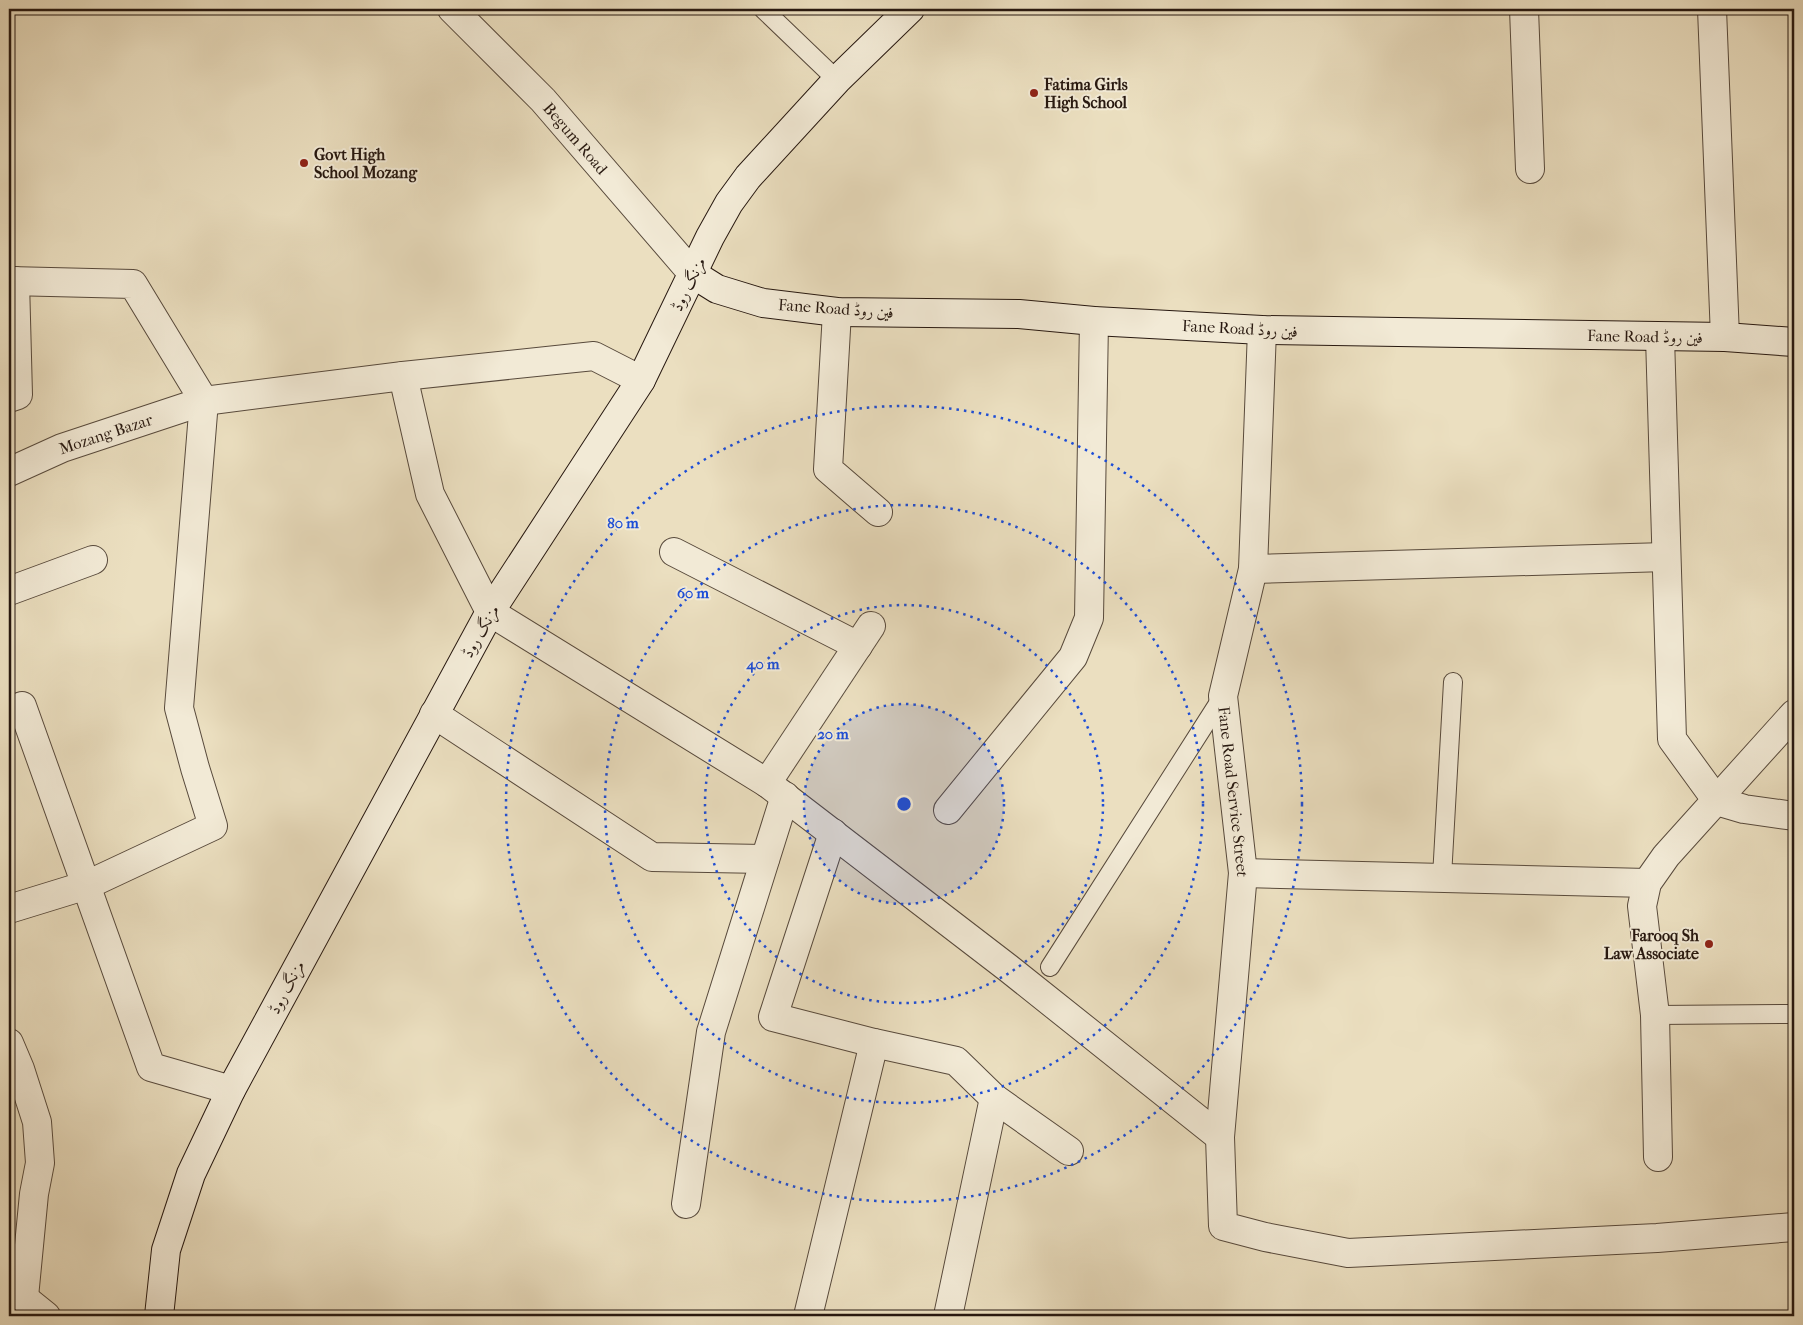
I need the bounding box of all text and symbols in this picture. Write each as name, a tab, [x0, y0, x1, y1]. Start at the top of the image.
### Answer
place label: Fatima Girls High School	[1043, 75, 1128, 113]
marker: Fatima Girls High School	[1028, 87, 1040, 99]
street label: Begum Road	[539, 99, 612, 178]
place label: Govt High School Mozang	[314, 145, 417, 183]
marker: Govt High School Mozang	[298, 157, 310, 169]
street label: مزنگ روڈ	[666, 254, 711, 315]
street label: Fane Road فین روڈ	[778, 295, 894, 322]
street label: Fane Road فین روڈ	[1182, 316, 1298, 341]
street label: Fane Road فین روڈ	[1587, 326, 1703, 347]
street label: Mozang Bazar	[56, 410, 155, 458]
text: 80 m	[607, 514, 639, 532]
text: 60 m	[677, 584, 710, 602]
street label: مزنگ روڈ	[457, 601, 505, 662]
text: 40 m	[746, 655, 780, 673]
street label: Fane Road Service Street	[1214, 705, 1252, 878]
text: 20 m	[817, 725, 849, 743]
centre of rings	[895, 795, 913, 813]
place label: Farooq Sh Law Associate	[1604, 926, 1700, 963]
marker: Farooq Sh Law Associate	[1703, 938, 1715, 950]
street label: مزنگ روڈ	[264, 957, 310, 1018]

